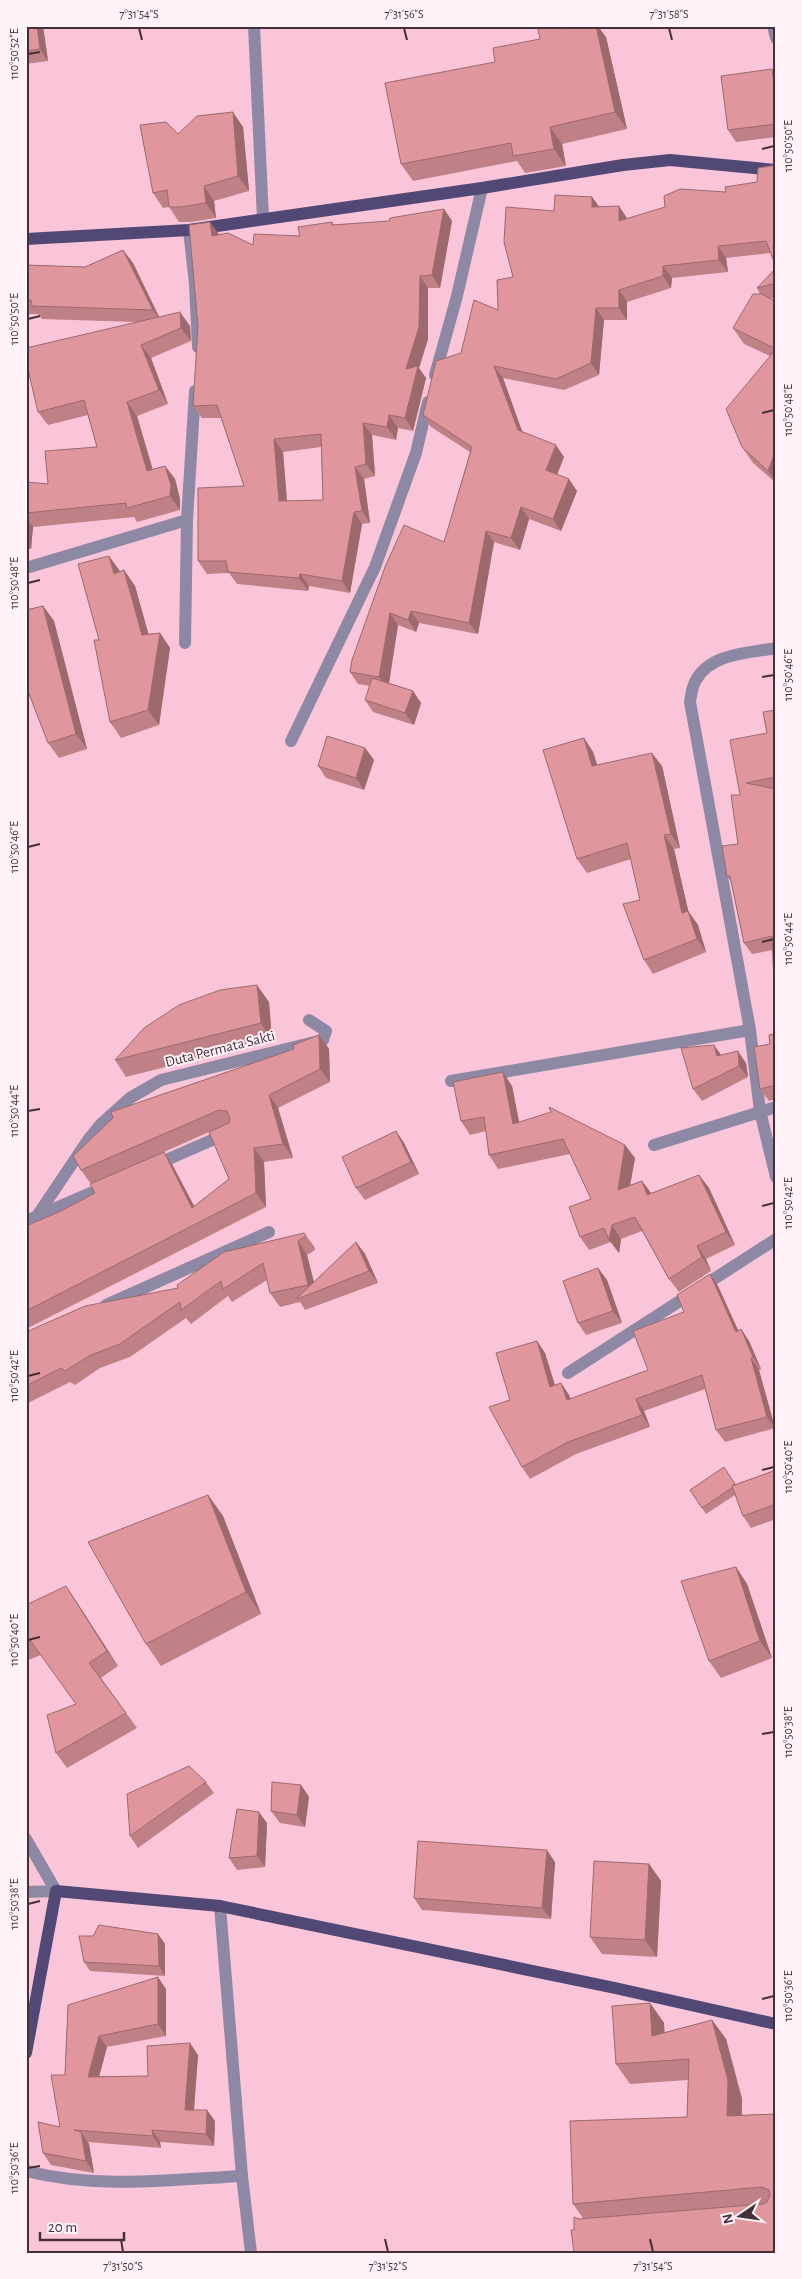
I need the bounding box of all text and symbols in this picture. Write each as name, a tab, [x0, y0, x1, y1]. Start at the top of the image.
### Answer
text: 7°31'54"S	[119, 8, 159, 20]
text: 7°31'56"S	[384, 8, 424, 20]
text: 7°31'58"S	[649, 8, 689, 20]
text: 110°50'52"E	[8, 28, 20, 80]
text: 110°50'50"E	[782, 120, 794, 172]
text: 110°50'50"E	[8, 293, 20, 345]
text: 110°50'48"E	[782, 384, 794, 436]
text: 110°50'48"E	[8, 557, 20, 609]
text: 110°50'46"E	[782, 649, 794, 701]
text: 110°50'46"E	[8, 821, 20, 873]
text: 110°50'44"E	[782, 913, 794, 965]
street label: Duta Permata Sakti	[164, 1028, 276, 1070]
text: 110°50'44"E	[8, 1085, 20, 1137]
text: 110°50'42"E	[782, 1177, 794, 1229]
text: 110°50'42"E	[8, 1350, 20, 1402]
text: 110°50'40"E	[782, 1440, 794, 1493]
text: 110°50'40"E	[8, 1613, 20, 1666]
text: 110°50'38"E	[782, 1706, 794, 1758]
text: 110°50'38"E	[8, 1878, 20, 1930]
text: 110°50'36"E	[782, 1970, 794, 2022]
text: 110°50'36"E	[8, 2142, 20, 2194]
north arrow	[714, 2192, 764, 2242]
scale bar	[40, 2209, 124, 2241]
text: N	[720, 2212, 736, 2225]
text: 20 m	[48, 2220, 77, 2235]
text: 7°31'50"S	[103, 2260, 143, 2272]
text: 7°31'52"S	[368, 2260, 408, 2272]
text: 7°31'54"S	[633, 2260, 673, 2272]

